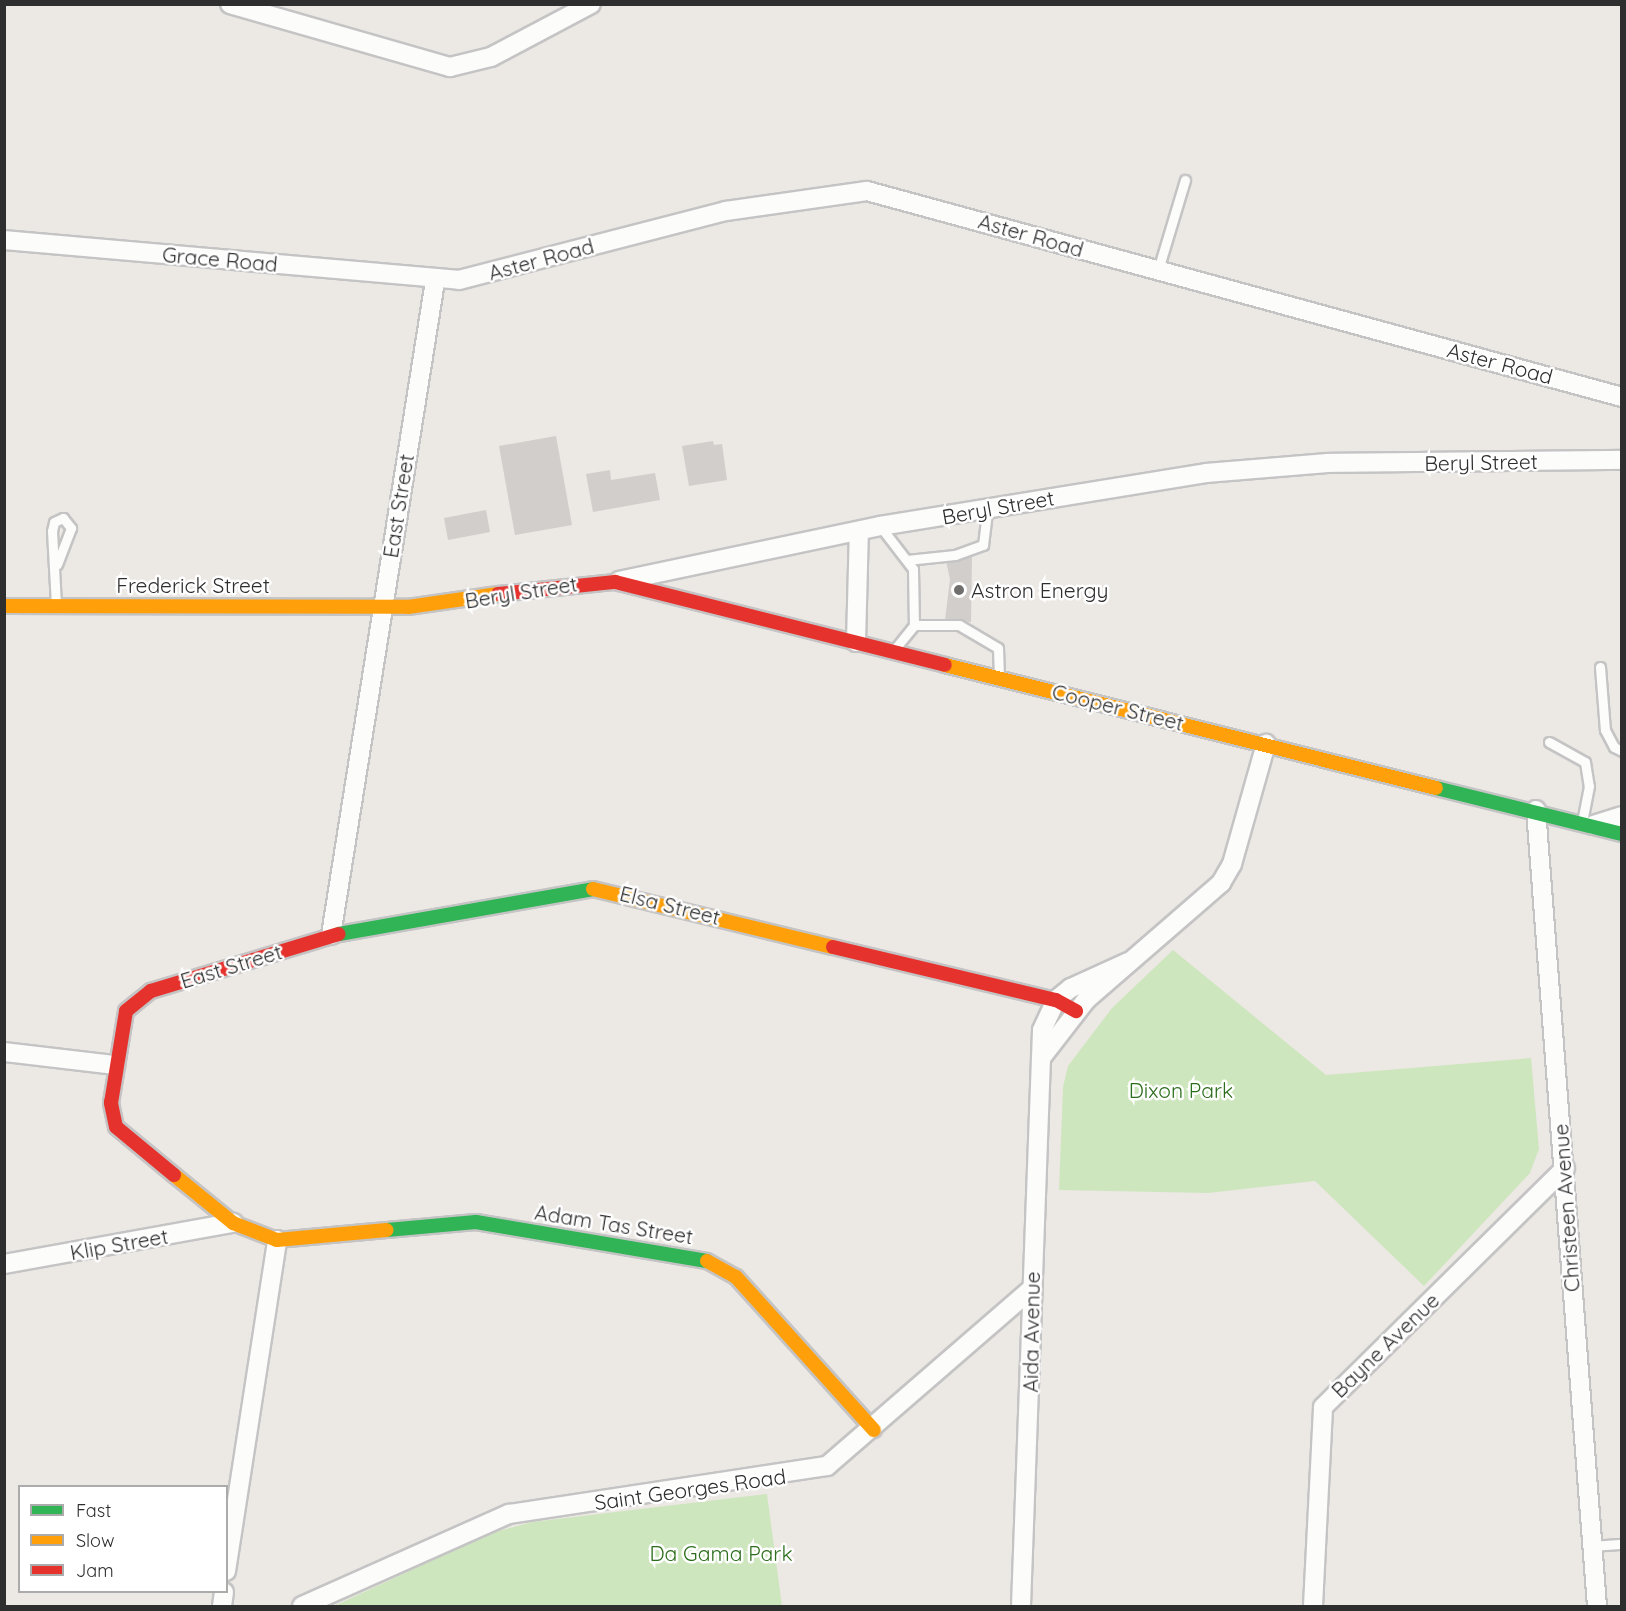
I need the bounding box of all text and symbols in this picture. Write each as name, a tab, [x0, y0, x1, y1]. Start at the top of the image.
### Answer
street label: Aster Road	[976, 208, 1086, 262]
street label: Aster Road	[485, 233, 597, 285]
street label: Grace Road	[161, 241, 279, 277]
street label: Aster Road	[1444, 337, 1556, 389]
street label: Beryl Street	[1424, 448, 1538, 476]
street label: East Street	[377, 452, 419, 560]
street label: Beryl Street	[940, 485, 1056, 529]
street label: Beryl Street	[463, 571, 579, 613]
street label: Frederick Street	[116, 572, 270, 598]
place label: Astron Energy	[971, 577, 1108, 603]
marker: Astron Energy	[952, 583, 966, 597]
street label: Cooper Street	[1050, 678, 1186, 736]
street label: Elsa Street	[617, 880, 723, 930]
street label: East Street	[177, 939, 285, 993]
park label: Dixon Park	[1129, 1077, 1233, 1103]
street label: Christeen Avenue	[1548, 1123, 1584, 1293]
street label: Adam Tas Street	[533, 1199, 695, 1249]
street label: Klip Street	[68, 1223, 170, 1265]
street label: Aida Avenue	[1017, 1271, 1045, 1393]
street label: Bayne Avenue	[1326, 1287, 1444, 1403]
street label: Saint Georges Road	[593, 1463, 787, 1515]
legend	[18, 1485, 228, 1593]
text: Fast	[76, 1499, 111, 1522]
text: Slow	[76, 1529, 114, 1552]
park label: Da Gama Park	[649, 1540, 793, 1566]
text: Jam	[76, 1559, 114, 1582]

